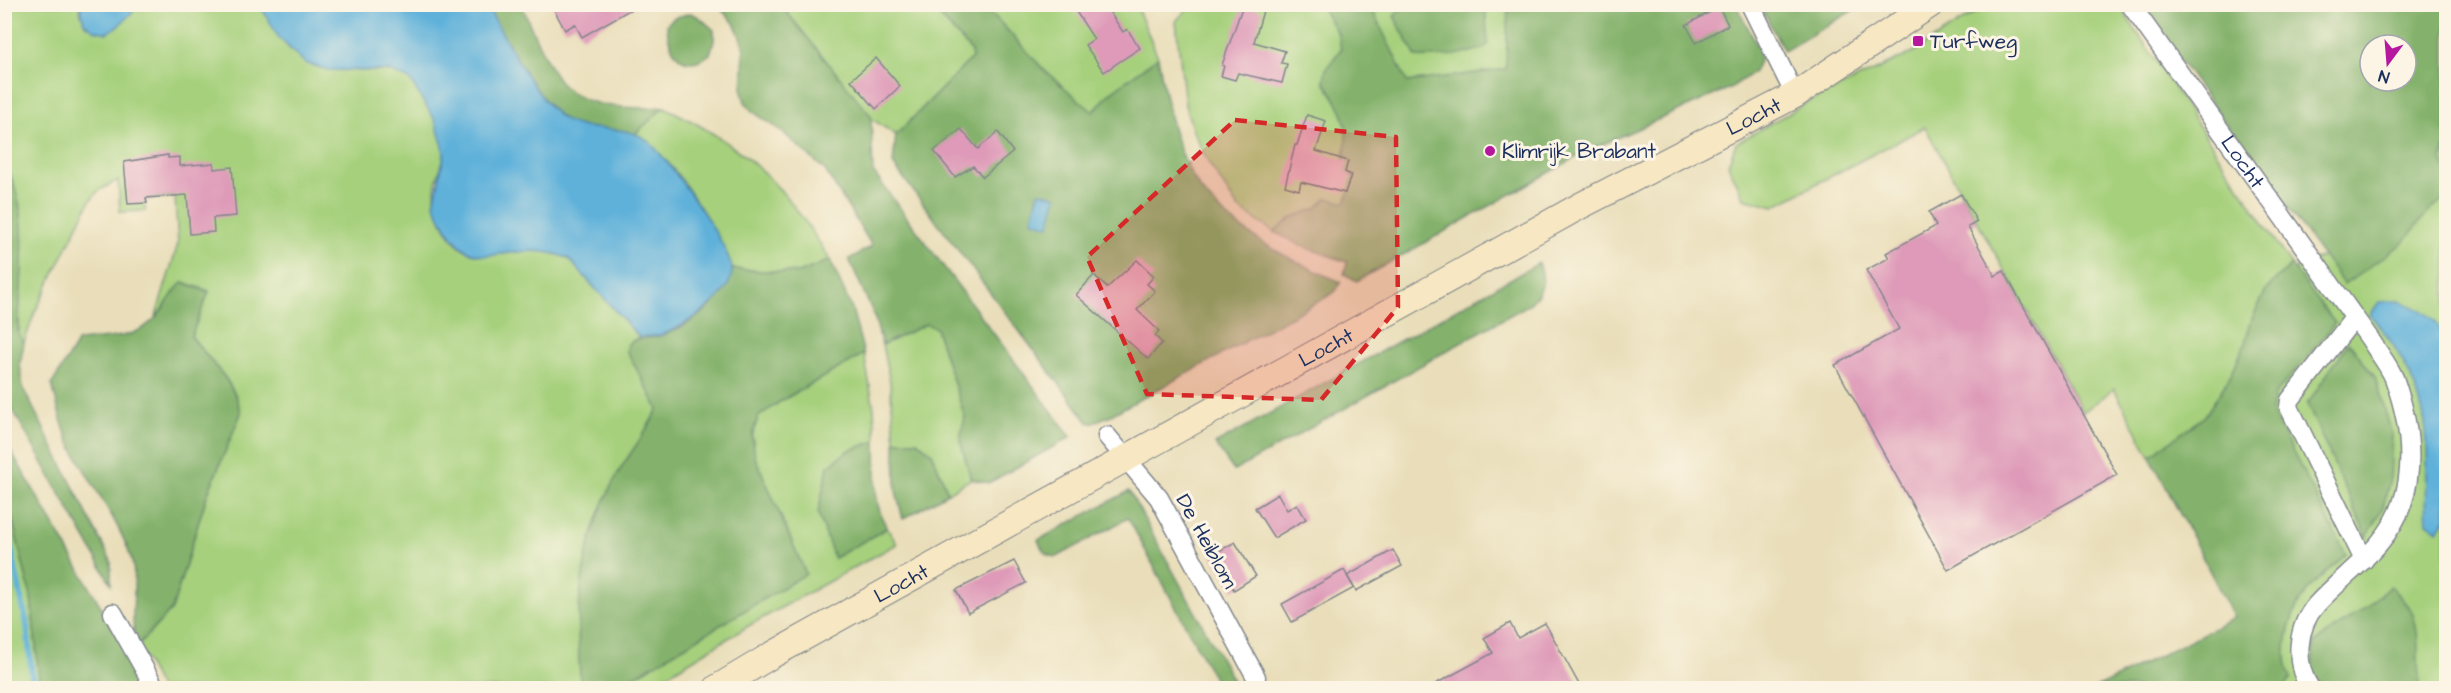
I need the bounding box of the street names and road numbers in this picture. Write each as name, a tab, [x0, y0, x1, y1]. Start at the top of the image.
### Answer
street label: Locht	[1721, 90, 1787, 143]
street label: Locht	[2214, 130, 2272, 195]
street label: Locht	[1294, 320, 1359, 374]
street label: De Heiblom	[1169, 489, 1245, 594]
street label: Locht	[869, 556, 935, 611]

